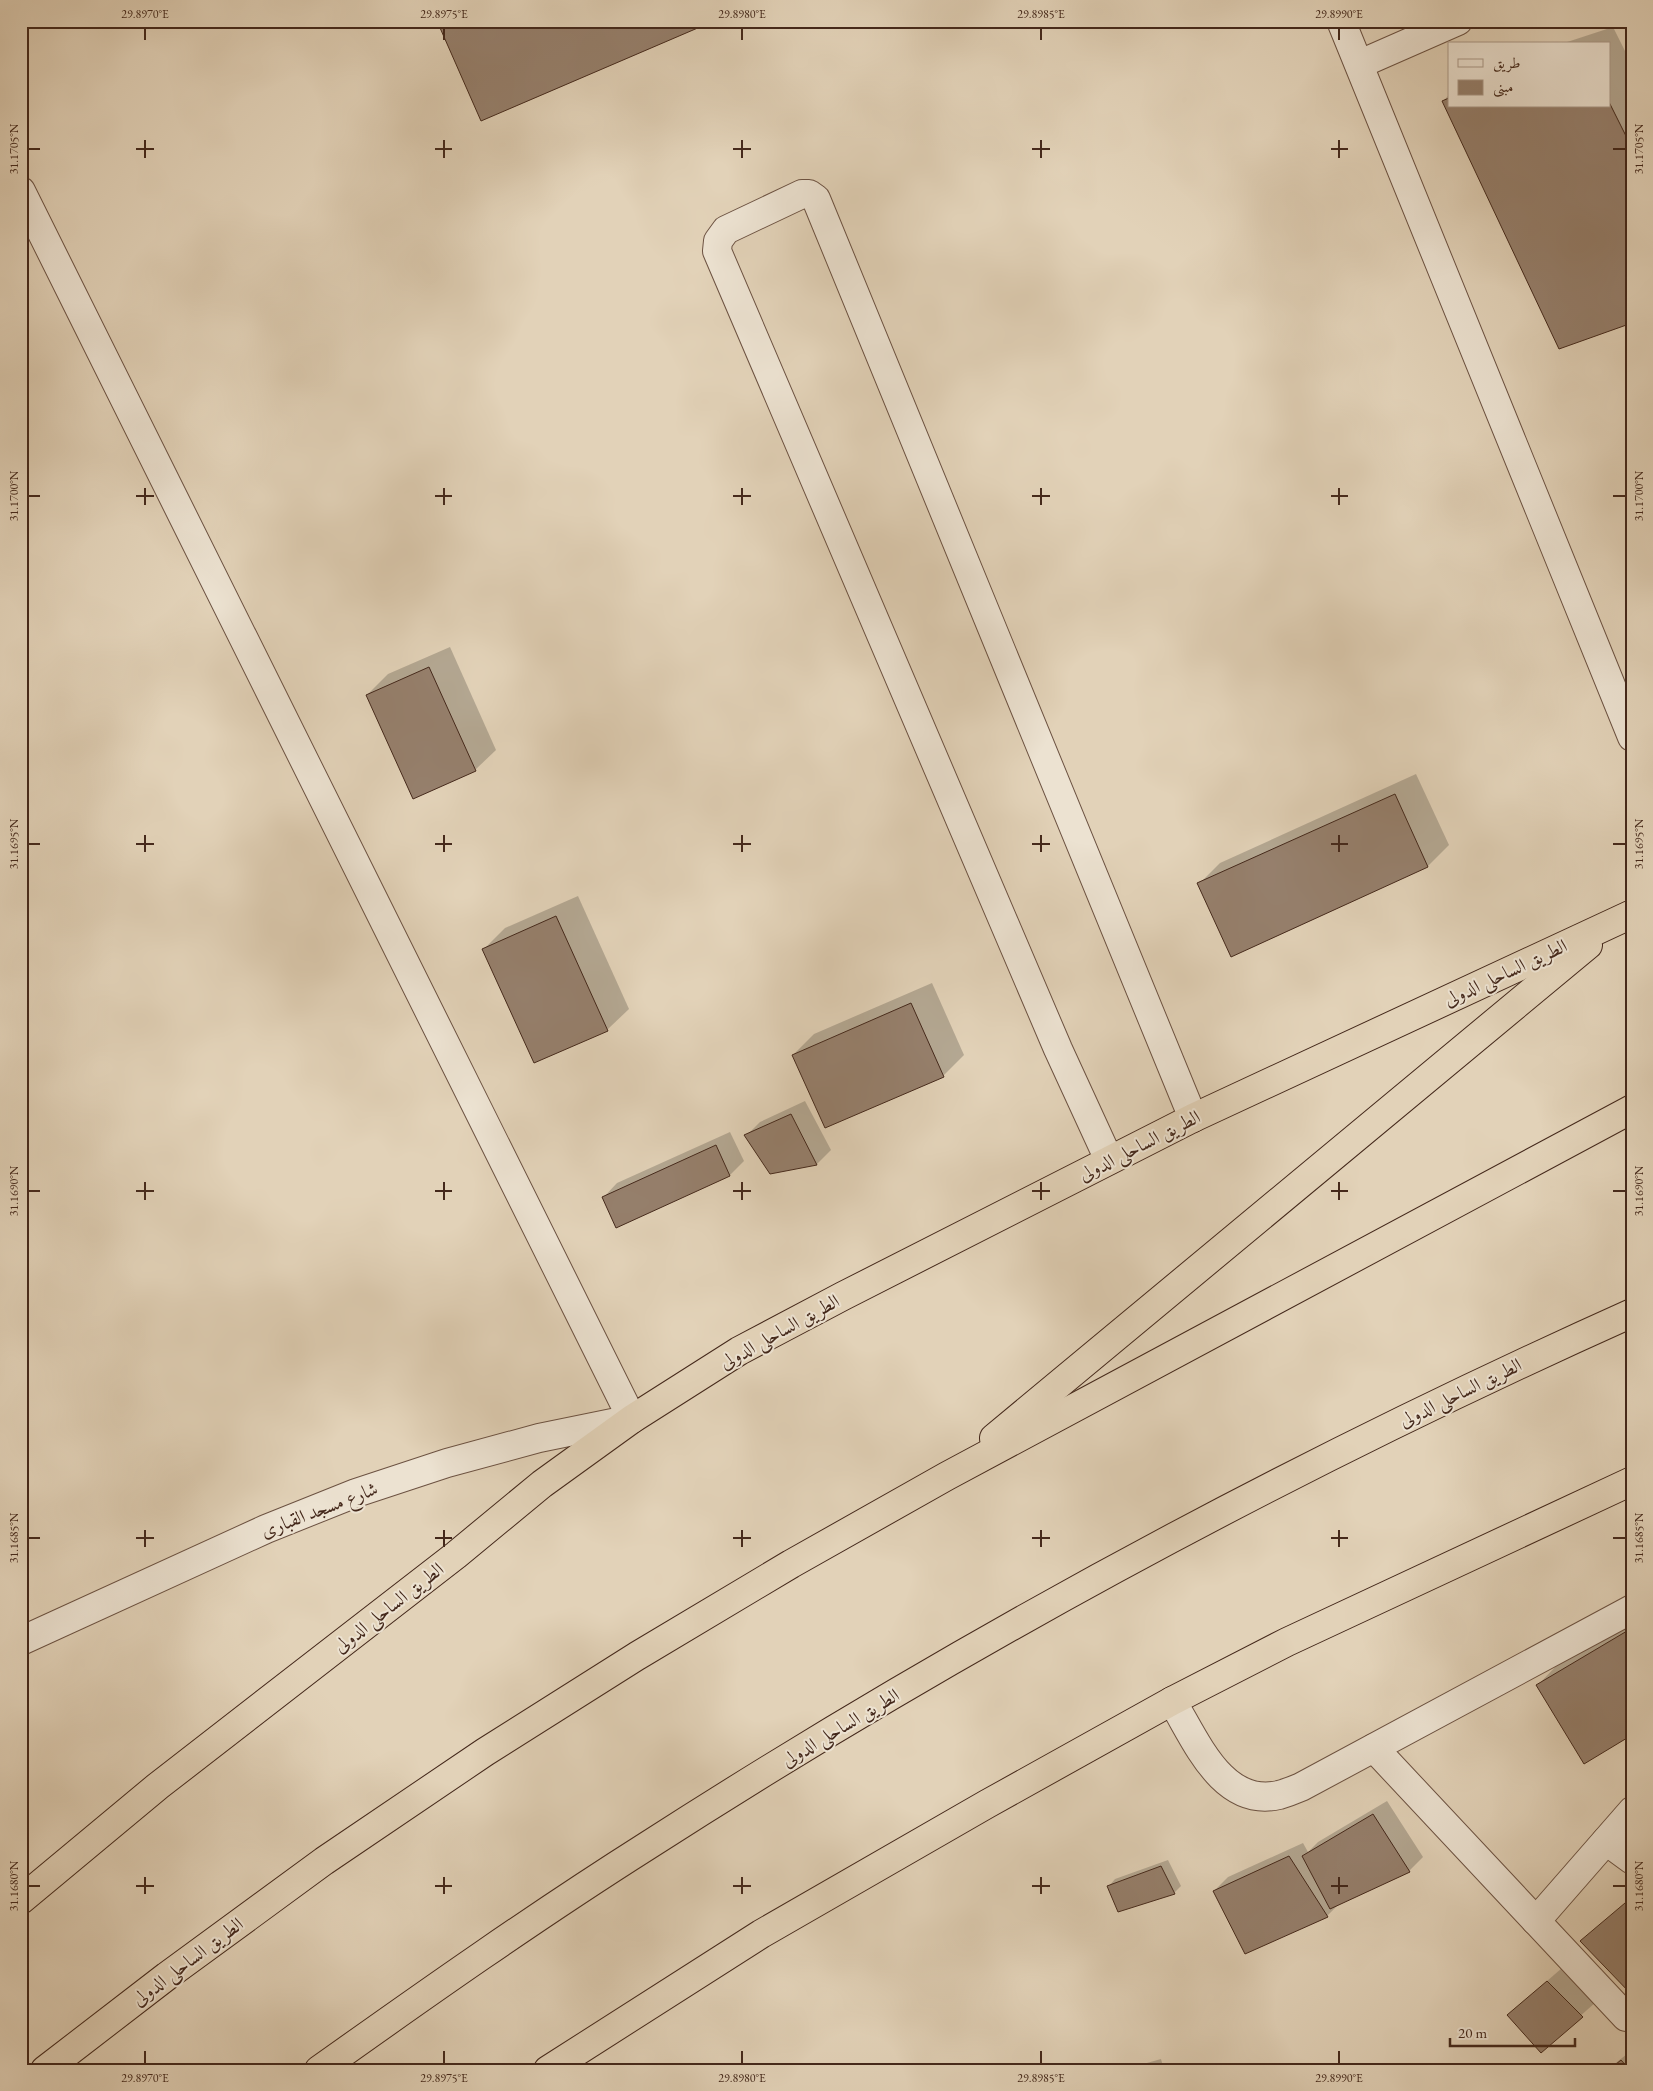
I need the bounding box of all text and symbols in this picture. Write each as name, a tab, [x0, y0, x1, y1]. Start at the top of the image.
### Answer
text: 29.8970°E	[121, 6, 169, 22]
text: 29.8975°E	[420, 6, 468, 22]
text: 29.8980°E	[718, 6, 766, 22]
text: 29.8985°E	[1017, 6, 1065, 22]
text: 29.8990°E	[1315, 6, 1363, 22]
legend	[1448, 42, 1610, 108]
text: طريق	[1493, 53, 1520, 73]
text: مبنى	[1493, 77, 1513, 98]
text: 31.1705°N	[6, 123, 22, 174]
text: 31.1705°N	[1631, 123, 1647, 174]
text: 31.1700°N	[6, 470, 22, 521]
text: 31.1700°N	[1631, 470, 1647, 521]
text: 31.1695°N	[6, 818, 22, 869]
text: 31.1695°N	[1631, 818, 1647, 869]
street label: الطريق الساحلى الدولى	[1439, 933, 1572, 1014]
street label: الطريق الساحلى الدولى	[1074, 1104, 1205, 1189]
text: 31.1690°N	[6, 1165, 22, 1216]
text: 31.1690°N	[1631, 1165, 1647, 1216]
street label: الطريق الساحلى الدولى	[715, 1288, 845, 1376]
street label: الطريق الساحلى الدولى	[1395, 1352, 1527, 1435]
street label: شارع مسجد القبارى	[257, 1476, 382, 1546]
text: 31.1685°N	[6, 1512, 22, 1563]
text: 31.1685°N	[1631, 1512, 1647, 1563]
street label: الطريق الساحلى الدولى	[328, 1556, 450, 1660]
street label: الطريق الساحلى الدولى	[777, 1682, 905, 1774]
text: 31.1680°N	[6, 1860, 22, 1911]
text: 31.1680°N	[1631, 1860, 1647, 1911]
street label: الطريق الساحلى الدولى	[126, 1911, 249, 2013]
scale bar	[1450, 2016, 1576, 2048]
text: 20 m	[1458, 2023, 1487, 2042]
text: 29.8970°E	[121, 2070, 169, 2086]
text: 29.8975°E	[420, 2070, 468, 2086]
text: 29.8980°E	[718, 2070, 766, 2086]
text: 29.8985°E	[1017, 2070, 1065, 2086]
text: 29.8990°E	[1315, 2070, 1363, 2086]

